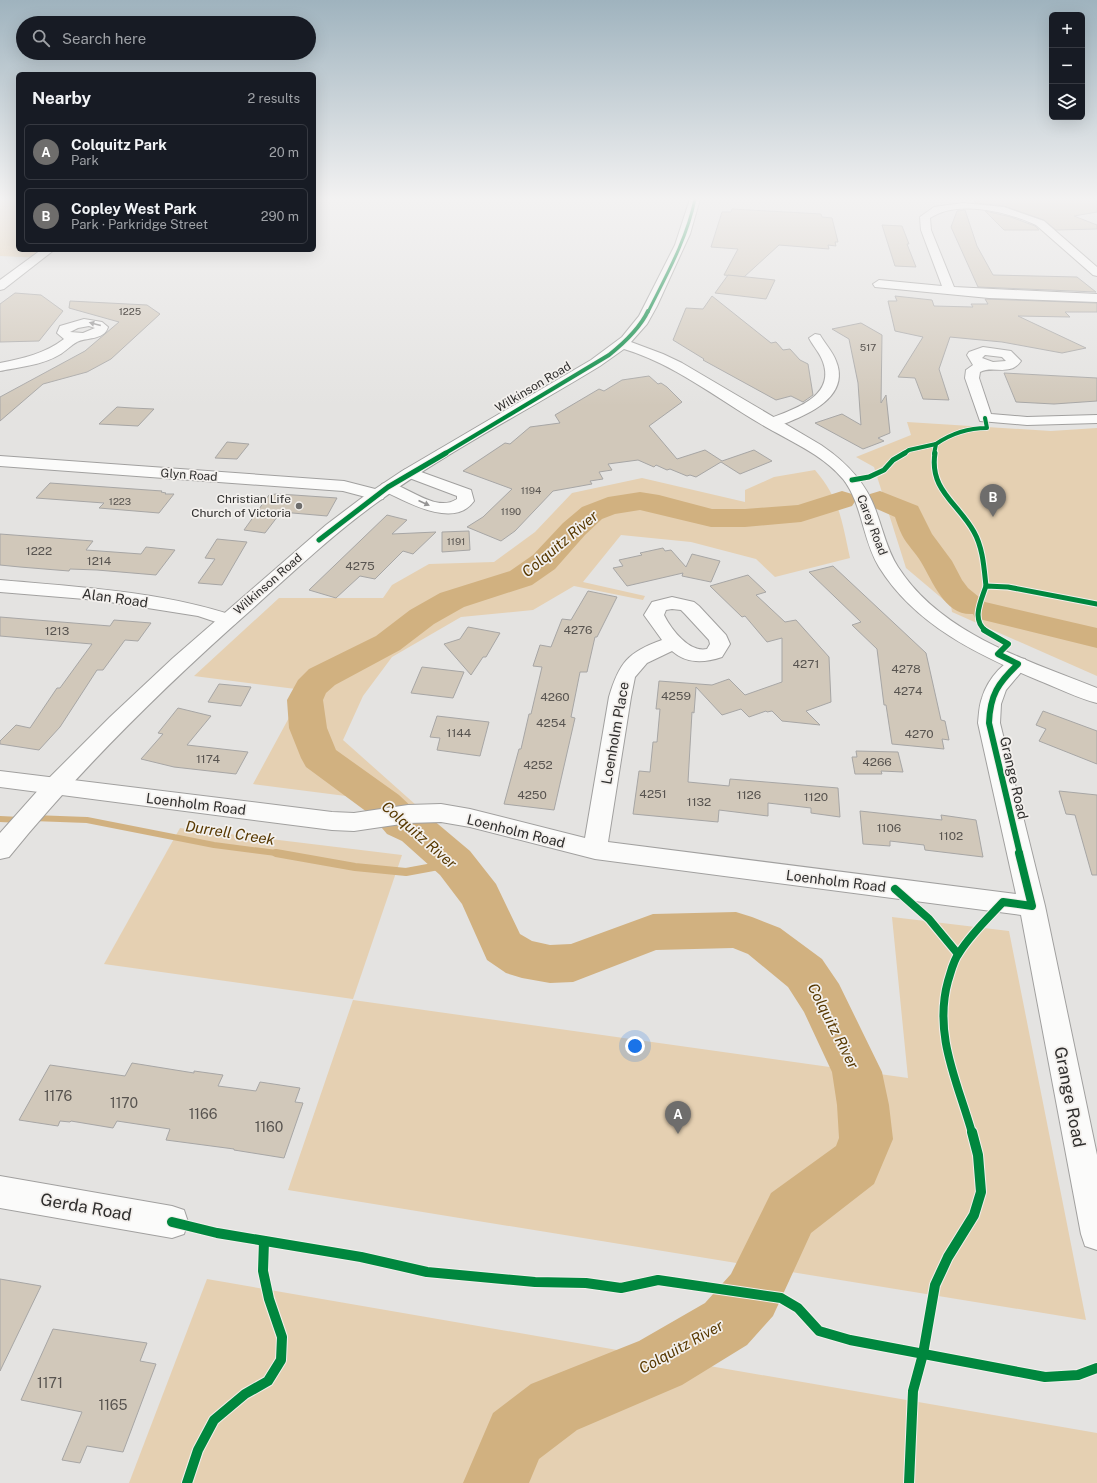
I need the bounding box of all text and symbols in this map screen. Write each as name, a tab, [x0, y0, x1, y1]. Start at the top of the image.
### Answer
map controls	[1049, 12, 1085, 120]
button: +	[1049, 12, 1085, 48]
search box	[16, 16, 316, 60]
icon: search	[30, 27, 52, 49]
text: Search here	[62, 30, 146, 47]
button: −	[1049, 48, 1085, 84]
button: layers	[1049, 84, 1085, 120]
text: Nearby	[32, 88, 91, 108]
text: 2 results	[248, 91, 300, 106]
text: Colquitz Park	[71, 136, 167, 153]
text: A	[41, 145, 51, 160]
text: 20 m	[269, 145, 299, 160]
text: Park	[71, 153, 99, 168]
text: Copley West Park	[71, 200, 197, 217]
text: B	[42, 209, 50, 224]
text: 290 m	[261, 209, 299, 224]
text: Park · Parkridge Street	[71, 217, 208, 232]
house number: 1225	[119, 305, 141, 317]
one-way arrow	[89, 321, 102, 327]
house number: 517	[860, 341, 876, 353]
street label: Wilkinson Road	[493, 359, 573, 415]
street label: Glyn Road	[160, 466, 218, 484]
house number: 1194	[521, 484, 541, 496]
pin: B	[980, 484, 1006, 517]
place label: Christian Life Church of Victoria	[191, 492, 291, 520]
street label: Carey Road	[854, 493, 890, 557]
house number: 1223	[109, 495, 131, 507]
one-way arrow	[418, 500, 430, 506]
marker: Christian Life Church of Victoria	[294, 501, 304, 511]
house number: 1190	[501, 505, 521, 517]
water label: Colquitz River	[518, 507, 601, 580]
house number: 1191	[447, 535, 465, 547]
house number: 1222	[26, 544, 52, 558]
street label: Wilkinson Road	[231, 551, 305, 617]
house number: 1214	[87, 554, 112, 568]
house number: 4275	[345, 559, 375, 573]
street label: Alan Road	[81, 585, 149, 611]
house number: 4276	[563, 623, 593, 637]
house number: 1213	[45, 624, 69, 638]
house number: 4271	[792, 657, 820, 671]
house number: 4278	[891, 662, 921, 676]
street label: Loenholm Place	[598, 680, 632, 785]
house number: 4274	[893, 684, 923, 698]
house number: 4259	[661, 689, 691, 703]
house number: 4260	[540, 690, 570, 704]
house number: 4254	[536, 716, 566, 730]
house number: 1144	[447, 726, 472, 740]
house number: 4270	[904, 727, 934, 741]
street label: Grange Road	[997, 735, 1031, 821]
house number: 1174	[196, 752, 221, 766]
house number: 4266	[862, 755, 892, 769]
house number: 4252	[523, 758, 553, 772]
house number: 4251	[639, 787, 667, 801]
house number: 4250	[517, 788, 547, 802]
house number: 1126	[737, 788, 761, 802]
street label: Loenholm Road	[145, 790, 247, 818]
house number: 1120	[804, 790, 828, 804]
house number: 1132	[687, 795, 711, 809]
water label: Colquitz River	[378, 798, 460, 872]
street label: Loenholm Road	[465, 811, 567, 851]
water label: Durrell Creek	[184, 817, 277, 848]
house number: 1106	[877, 821, 901, 835]
house number: 1102	[939, 829, 963, 843]
street label: Loenholm Road	[785, 867, 887, 895]
water label: Colquitz River	[805, 980, 862, 1072]
your location	[625, 1036, 645, 1056]
street label: Grange Road	[1050, 1045, 1090, 1149]
house number: 1176	[44, 1088, 72, 1104]
house number: 1170	[110, 1095, 138, 1111]
pin: A	[665, 1101, 691, 1134]
house number: 1166	[189, 1106, 218, 1122]
house number: 1160	[255, 1119, 283, 1135]
street label: Gerda Road	[39, 1189, 133, 1225]
water label: Colquitz River	[636, 1316, 726, 1377]
house number: 1171	[37, 1375, 63, 1391]
house number: 1165	[98, 1397, 128, 1413]

